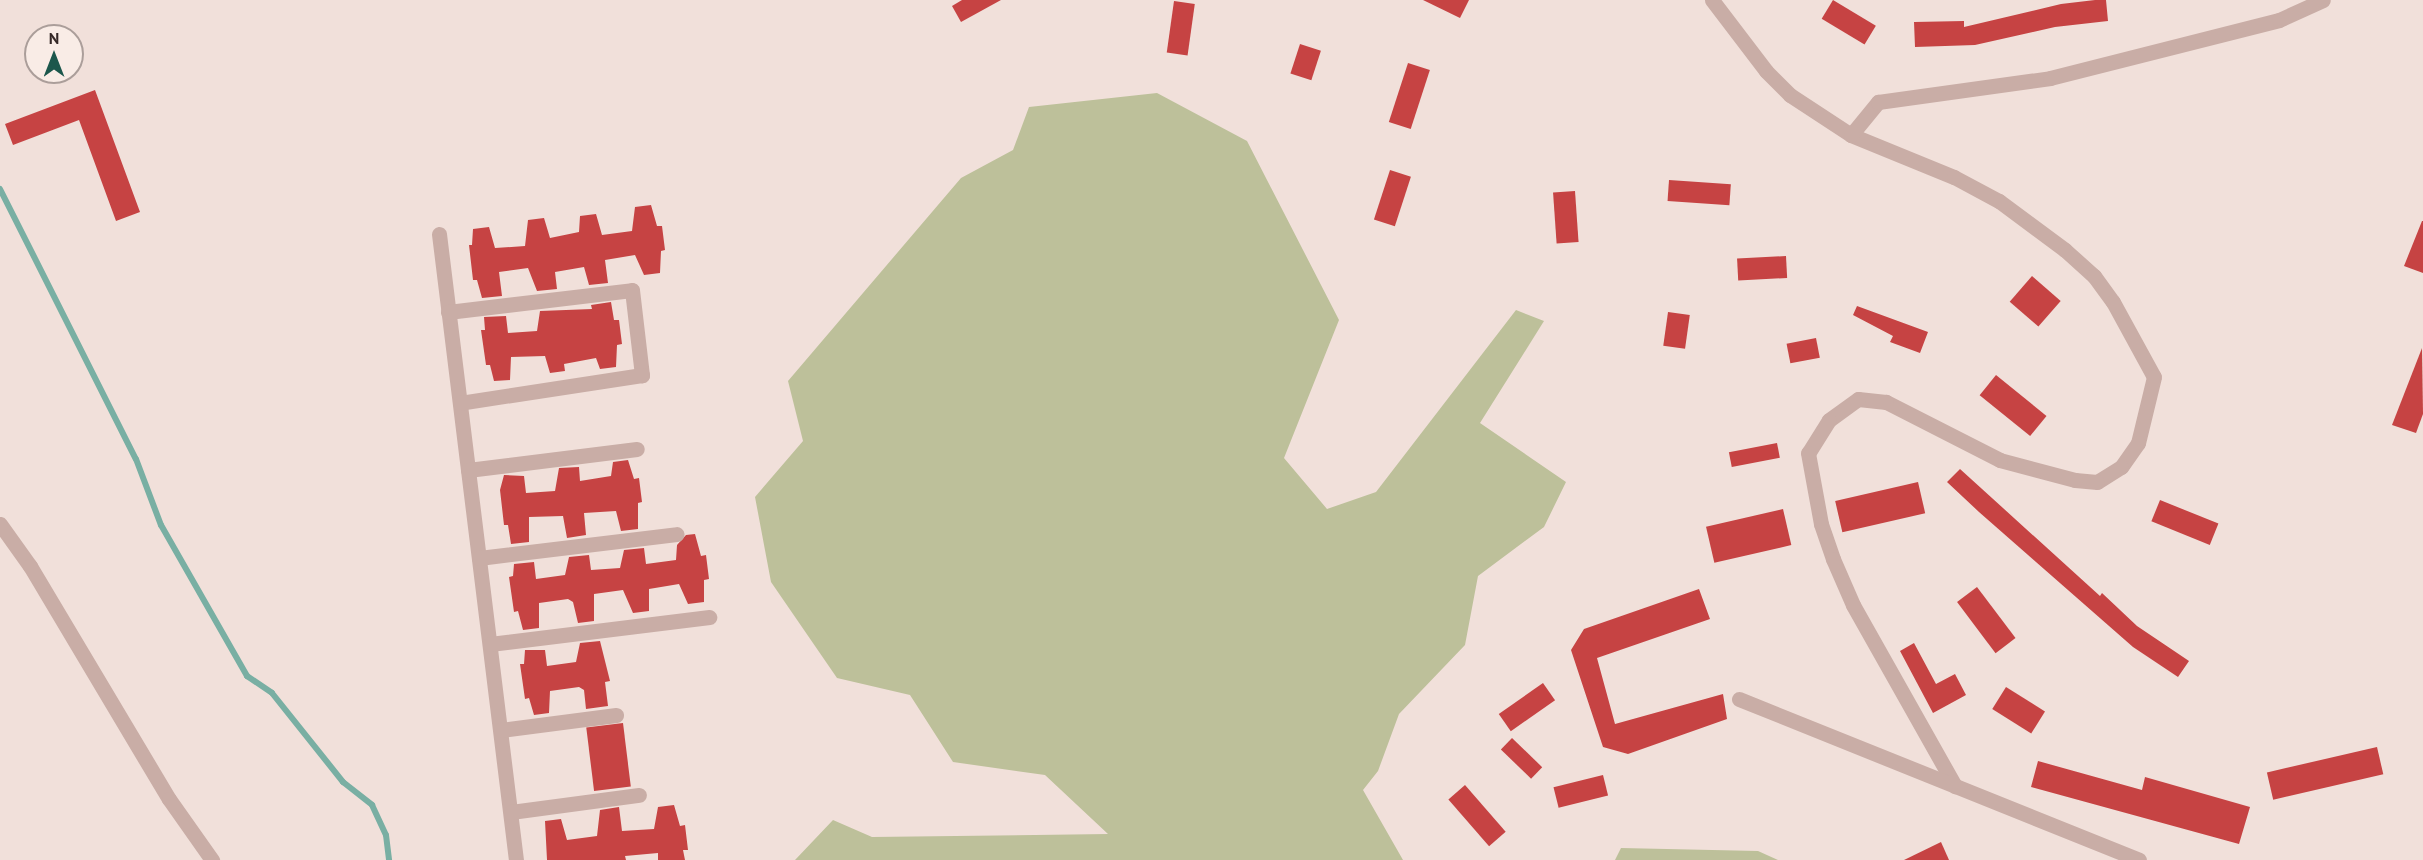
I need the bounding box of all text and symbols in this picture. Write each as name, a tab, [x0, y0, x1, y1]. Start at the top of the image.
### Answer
north arrow	[24, 24, 84, 84]
text: N	[49, 28, 59, 48]

